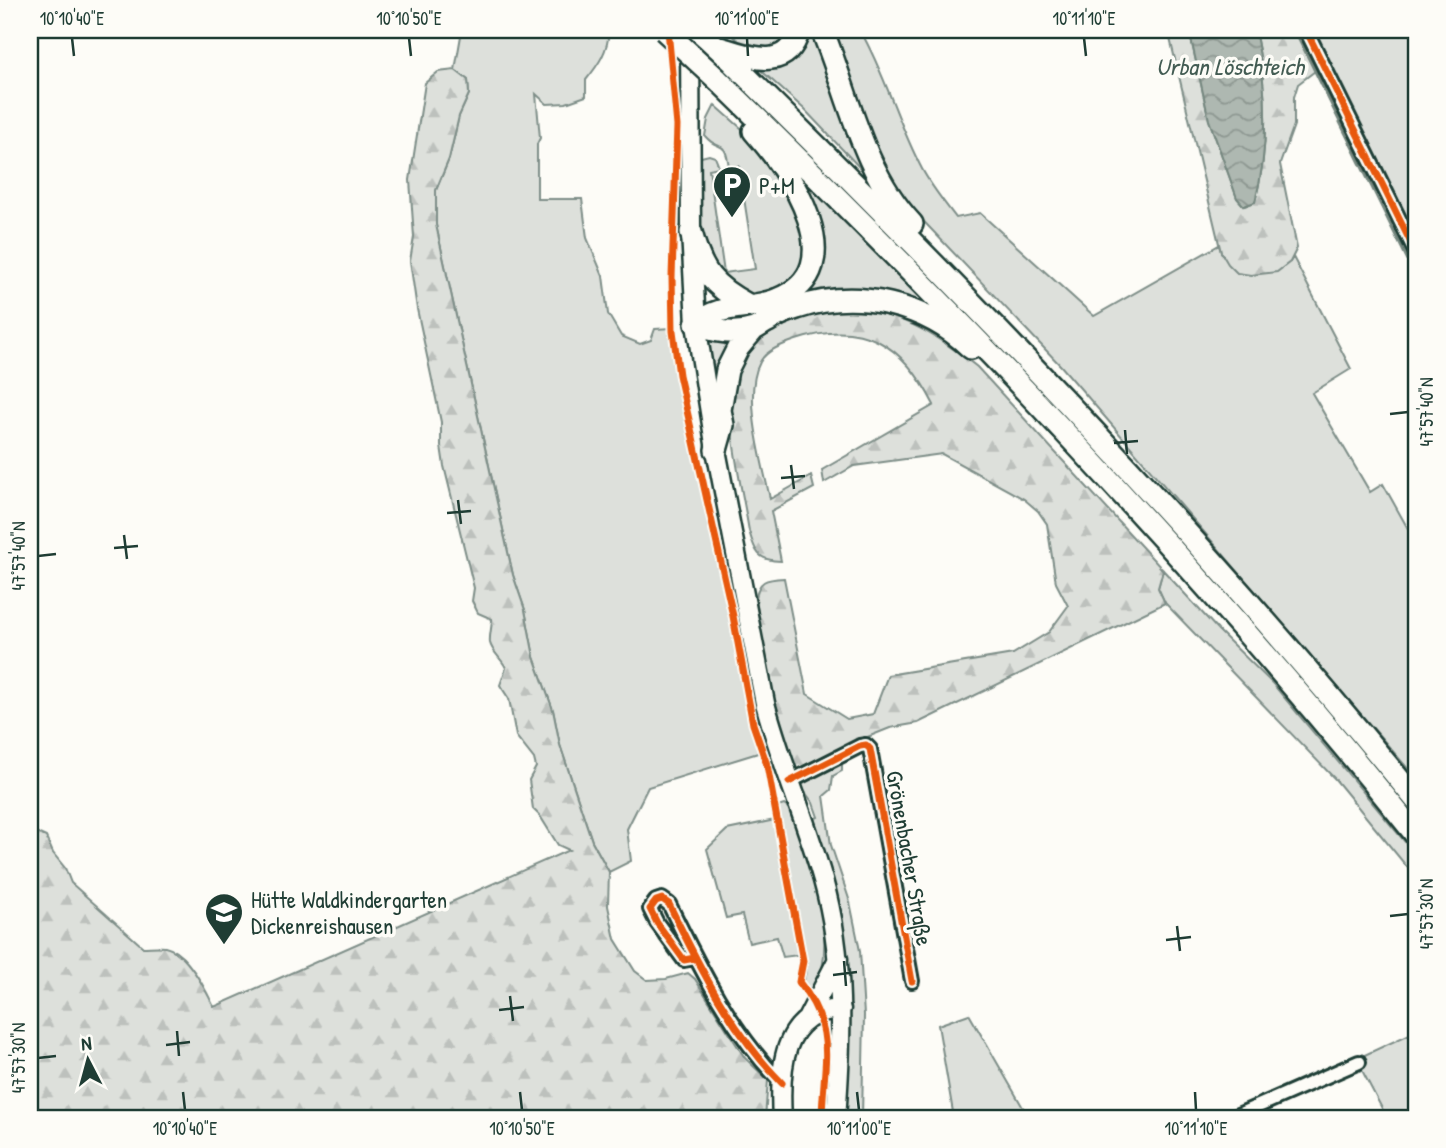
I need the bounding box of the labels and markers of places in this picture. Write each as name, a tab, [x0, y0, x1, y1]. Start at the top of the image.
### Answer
parking icon: P+M	[711, 164, 753, 219]
place label: P+M	[759, 170, 795, 201]
place label: Hütte Waldkindergarten Dickenreishausen	[251, 884, 447, 941]
school or university icon: Hütte Waldkindergarten Dickenreishausen	[203, 891, 245, 946]

